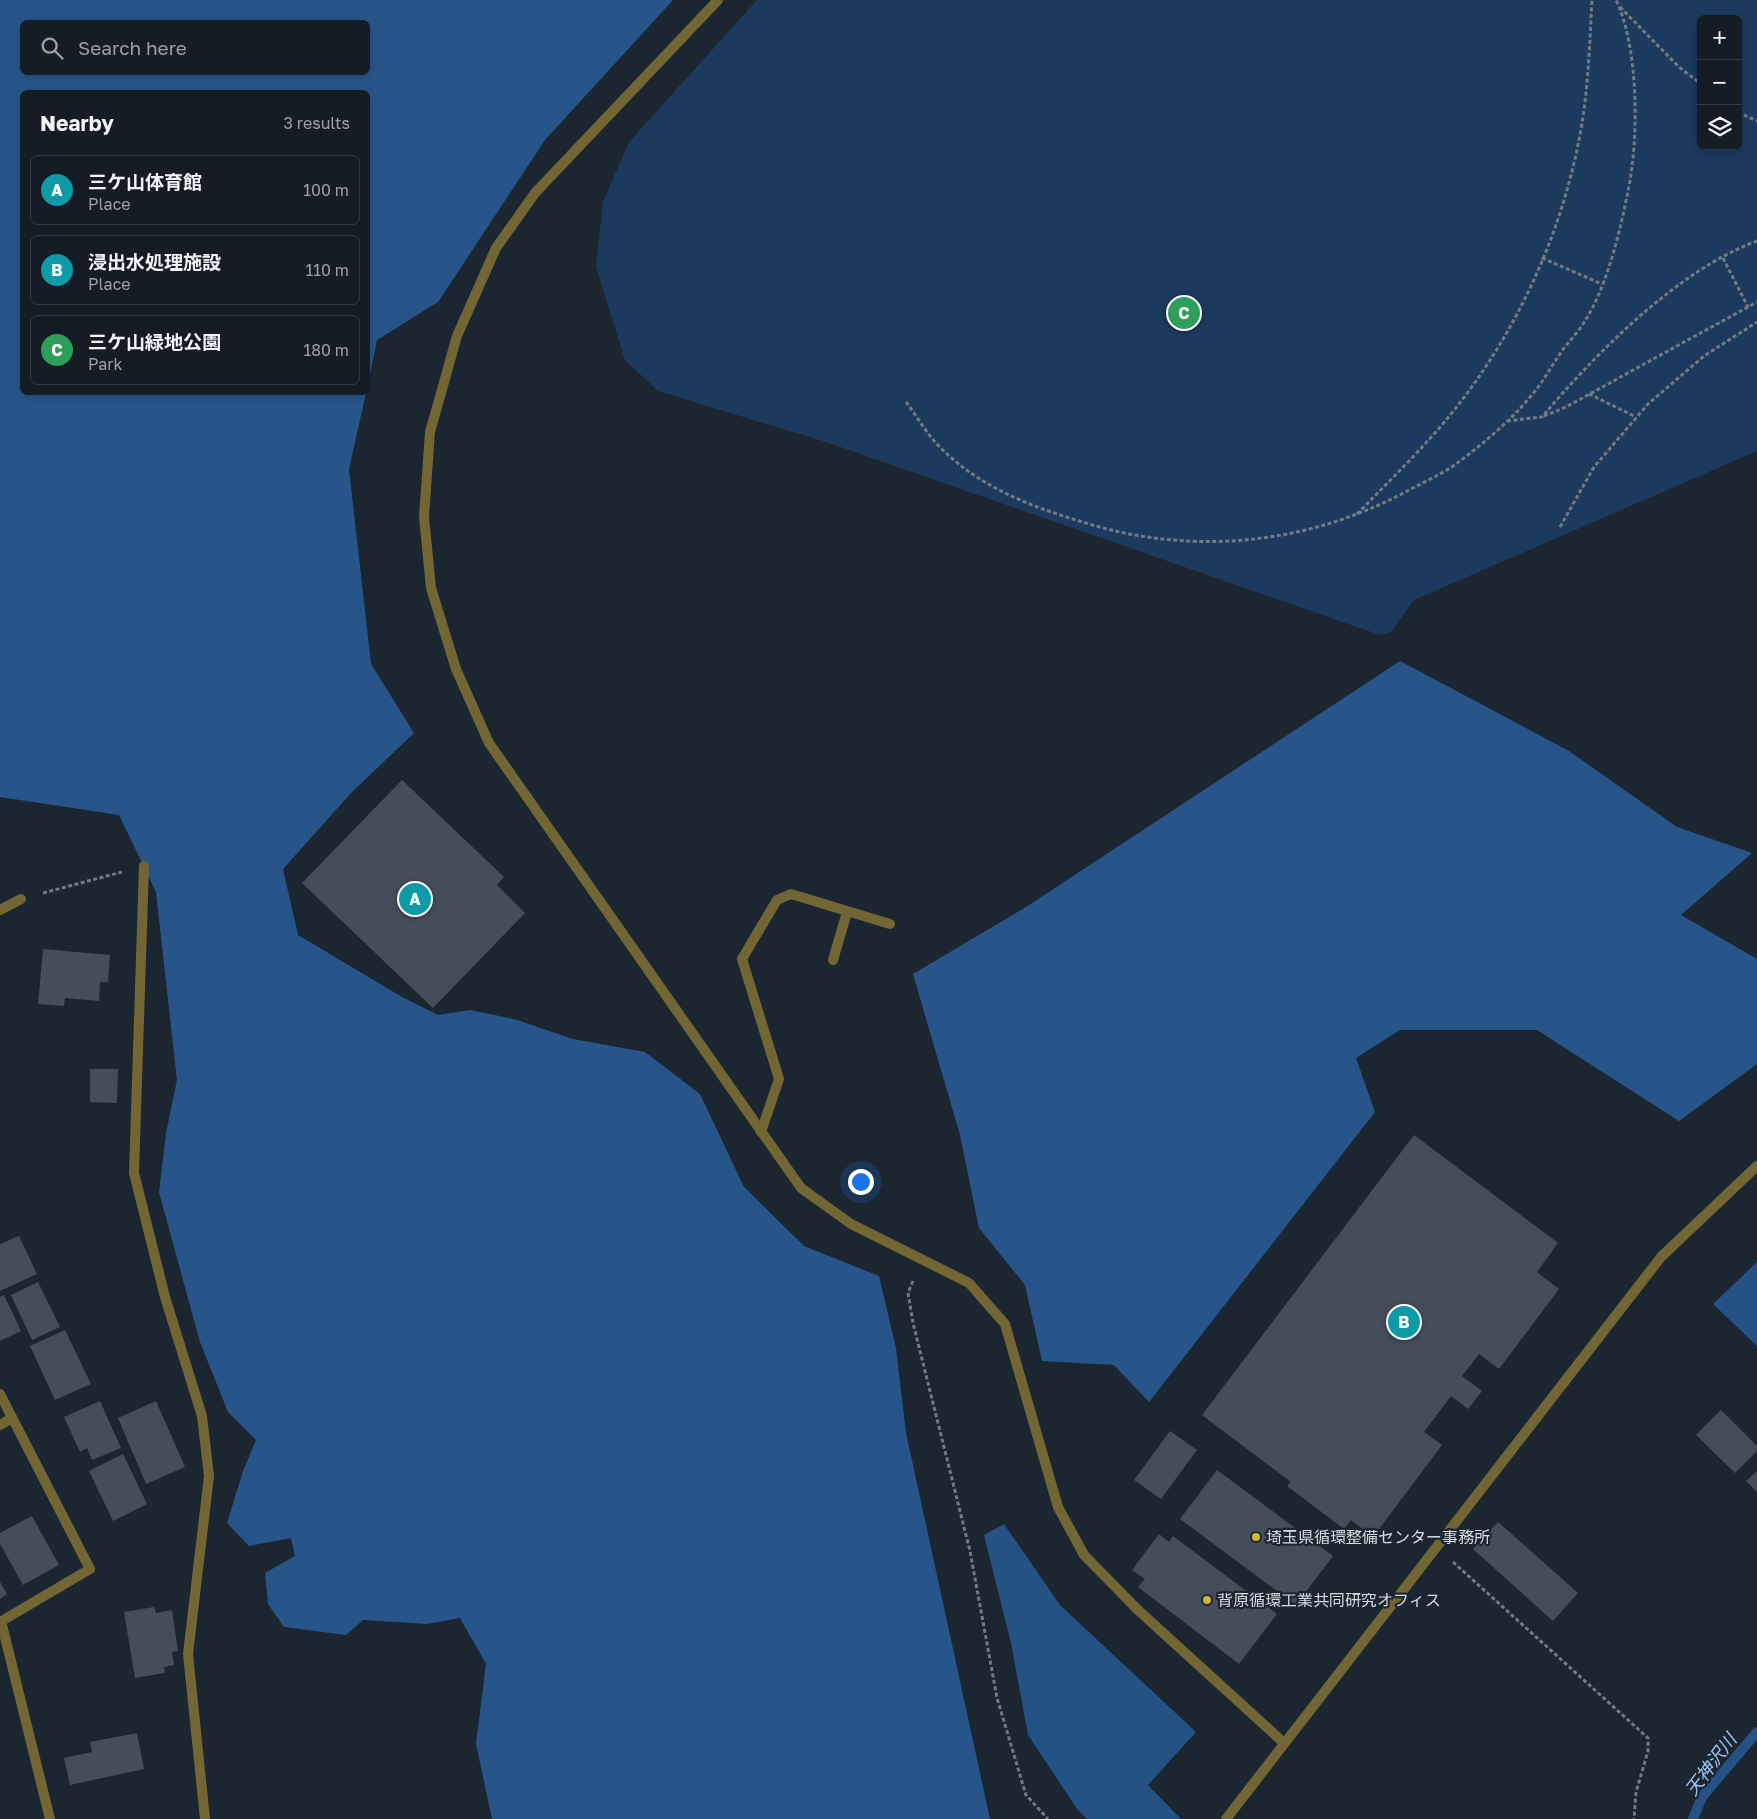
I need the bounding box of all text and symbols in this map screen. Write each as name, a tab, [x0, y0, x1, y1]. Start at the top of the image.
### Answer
map controls	[1697, 15, 1742, 150]
button: +	[1697, 15, 1742, 60]
search box	[20, 20, 370, 75]
icon: search	[38, 34, 66, 62]
text: Search here	[78, 36, 187, 59]
button: −	[1697, 60, 1742, 105]
button: layers	[1697, 105, 1742, 150]
text: Nearby	[40, 110, 114, 136]
text: 3 results	[283, 113, 350, 133]
text: 三ケ山体育館	[88, 170, 202, 193]
text: A	[51, 180, 63, 200]
text: 100 m	[303, 180, 349, 200]
text: Place	[88, 194, 131, 214]
text: 浸出水処理施設	[88, 250, 221, 273]
text: B	[51, 260, 63, 280]
text: 110 m	[305, 260, 349, 280]
text: Place	[88, 274, 131, 294]
pin: C	[1168, 294, 1200, 332]
text: 三ケ山緑地公園	[88, 330, 221, 353]
text: C	[51, 340, 63, 360]
text: 180 m	[303, 340, 349, 360]
text: Park	[88, 354, 123, 374]
pin: A	[399, 880, 431, 918]
your location	[848, 1169, 874, 1195]
pin: B	[1388, 1303, 1420, 1341]
place label: 埼玉県循環整備センター事務所	[1266, 1527, 1490, 1547]
marker: 埼玉県循環整備センター事務所	[1250, 1531, 1262, 1543]
place label: 背原循環工業共同研究オフィス	[1217, 1590, 1441, 1610]
marker: 背原循環工業共同研究オフィス	[1201, 1594, 1213, 1606]
water label: 天神沢川	[1680, 1727, 1742, 1800]

